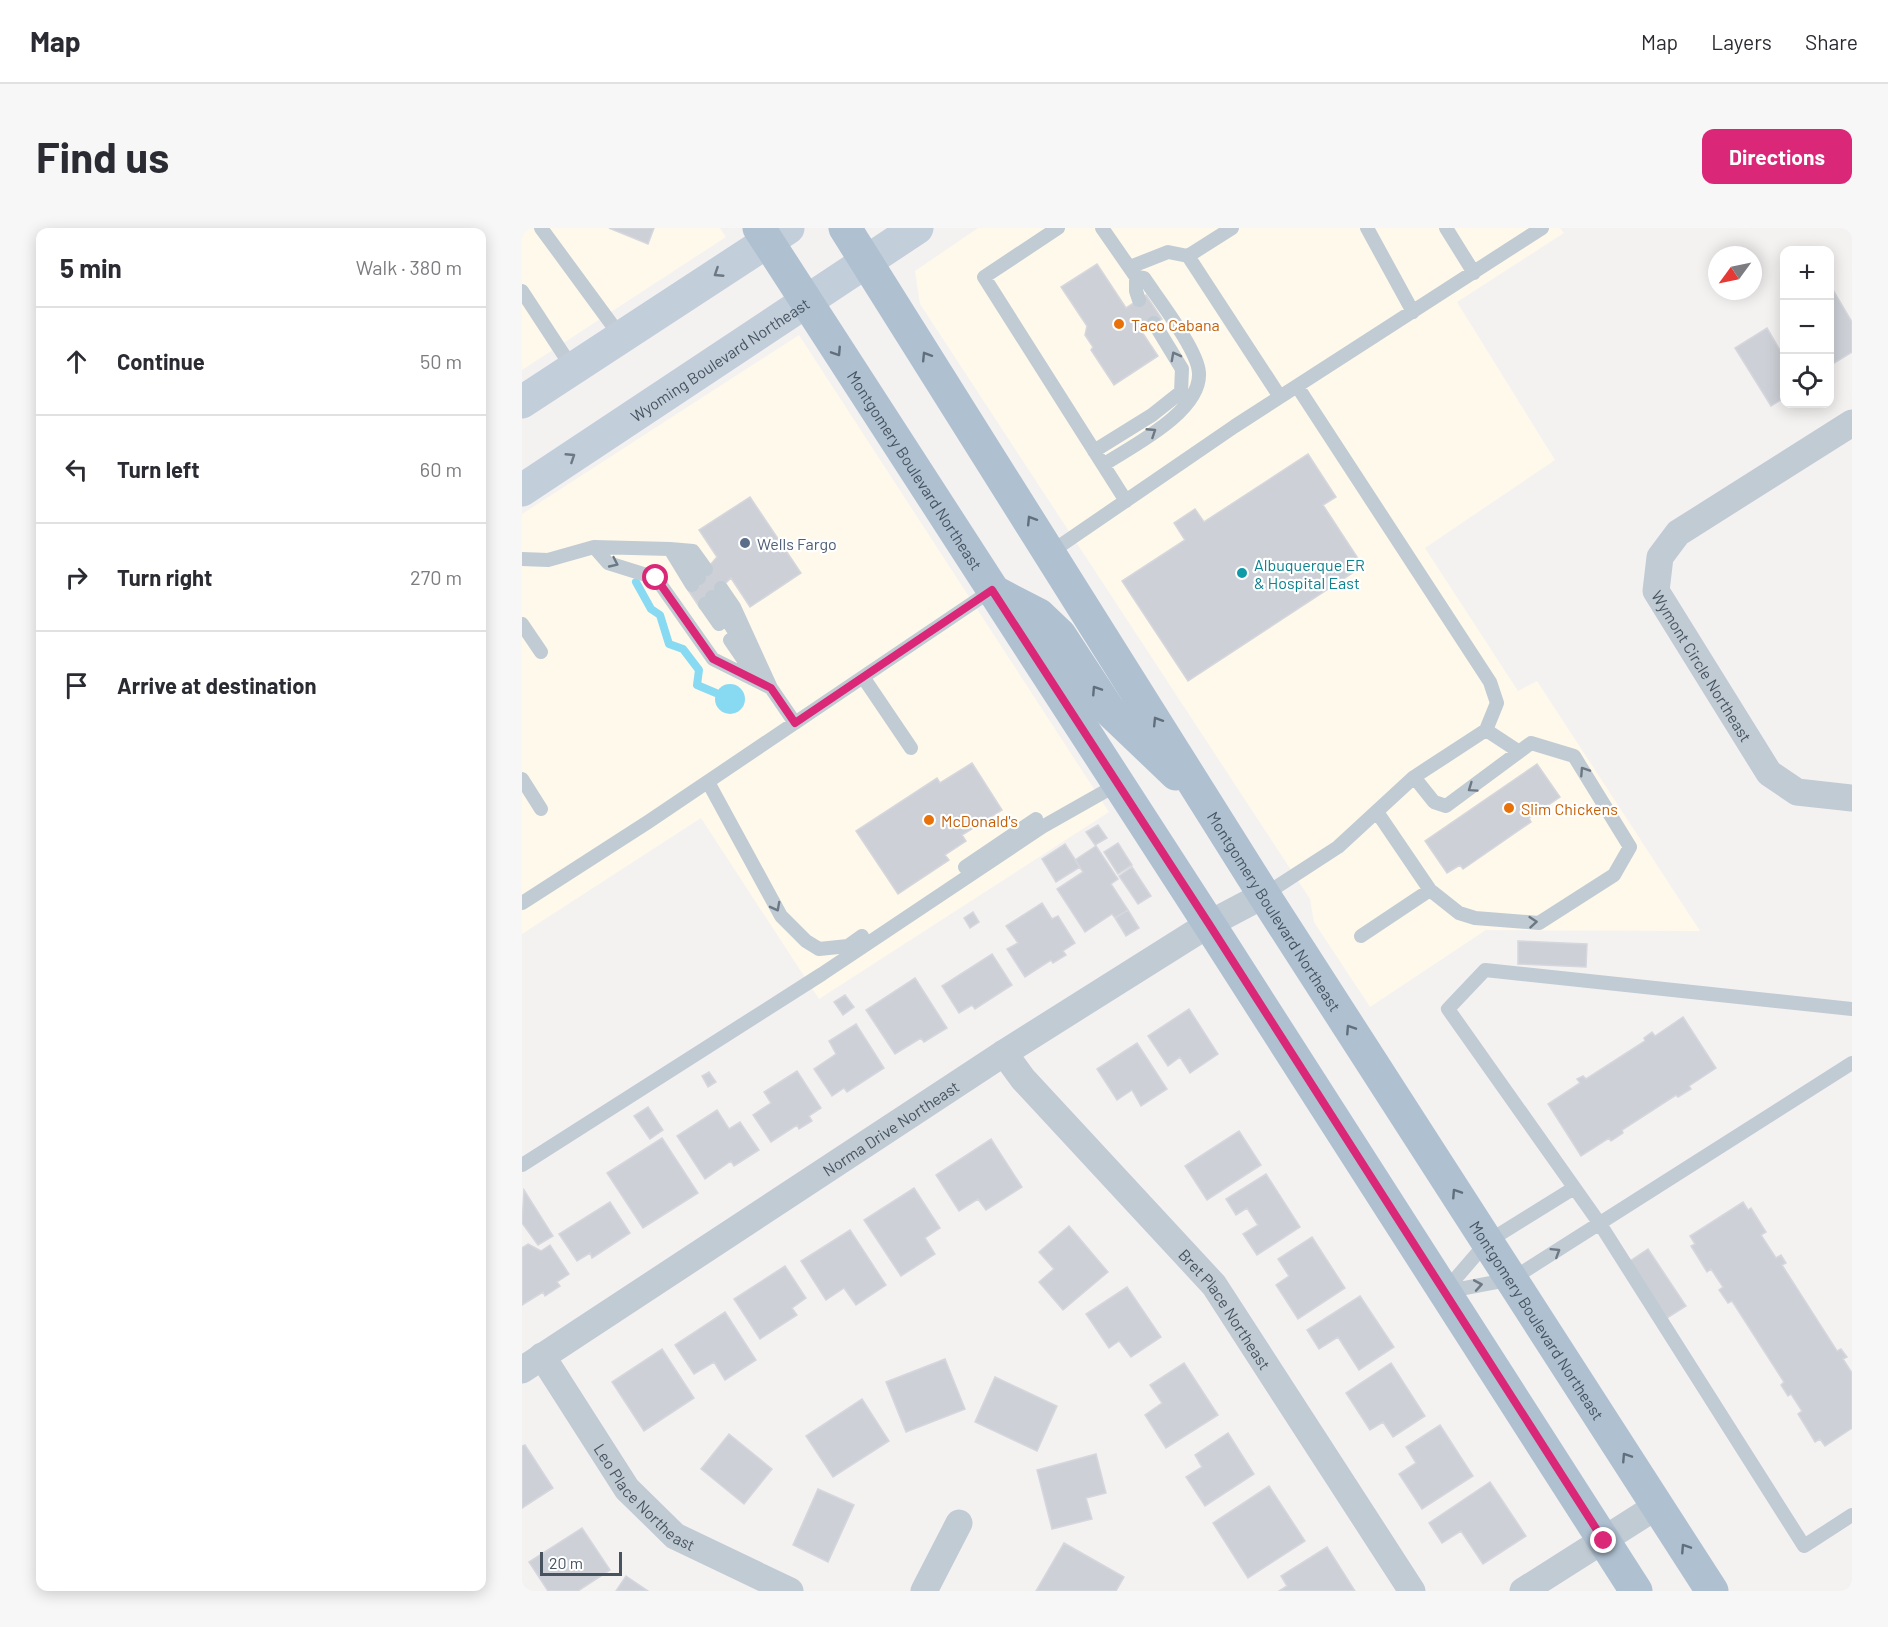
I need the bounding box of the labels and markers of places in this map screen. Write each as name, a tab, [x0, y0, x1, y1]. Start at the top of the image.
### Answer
place label: Taco Cabana	[1131, 315, 1220, 334]
marker: Taco Cabana	[1112, 317, 1126, 331]
place label: Wells Fargo	[757, 534, 837, 553]
marker: Wells Fargo	[738, 536, 752, 550]
place label: Albuquerque ER & Hospital East	[1254, 555, 1365, 592]
marker: Albuquerque ER & Hospital East	[1235, 566, 1249, 580]
place label: Slim Chickens	[1521, 799, 1618, 818]
marker: Slim Chickens	[1502, 801, 1516, 815]
place label: McDonald's	[941, 811, 1018, 830]
marker: McDonald's	[922, 813, 936, 827]

